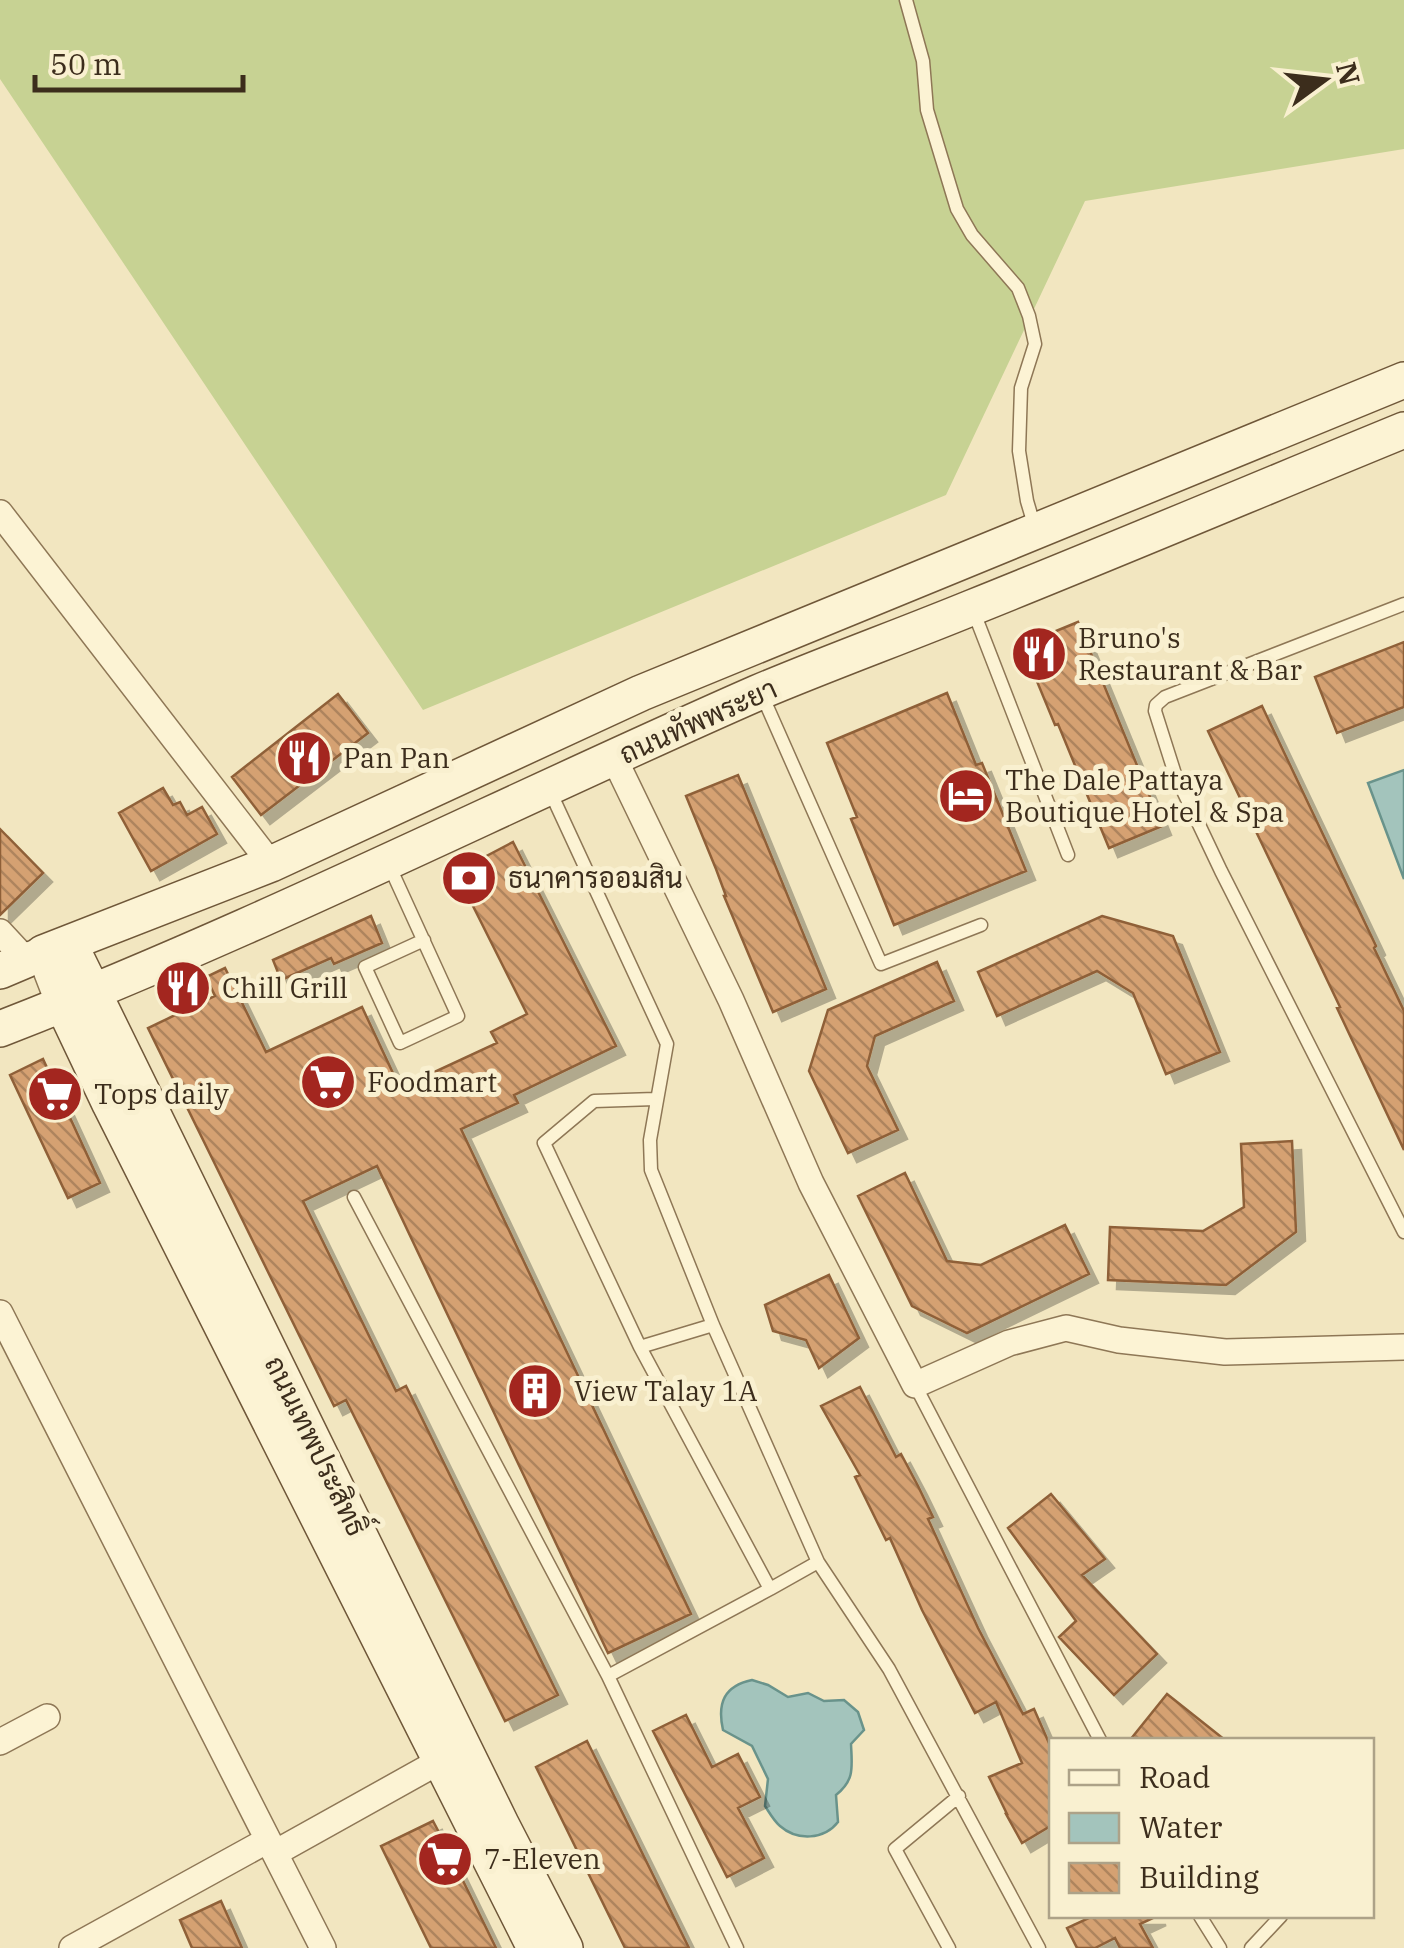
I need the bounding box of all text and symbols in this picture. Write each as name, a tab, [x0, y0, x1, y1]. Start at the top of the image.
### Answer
scale bar	[35, 30, 242, 92]
north arrow	[1274, 30, 1374, 130]
text: 50 m	[50, 44, 122, 83]
text: N	[1328, 58, 1369, 89]
place label: Bruno's Restaurant & Bar	[1078, 619, 1303, 688]
restaurant icon: Bruno's Restaurant & Bar	[1009, 624, 1069, 684]
street label: ถนนทัพพระยา	[613, 669, 782, 772]
restaurant icon: Pan Pan	[274, 728, 334, 788]
place label: Pan Pan	[343, 739, 450, 776]
place label: The Dale Pattaya Boutique Hotel & Spa	[1005, 761, 1284, 830]
hotel icon: The Dale Pattaya Boutique Hotel & Spa	[936, 766, 996, 826]
bank icon: ธนาคารออมสิน	[439, 848, 499, 908]
place label: ธนาคารออมสิน	[508, 859, 683, 896]
restaurant icon: Chill Grill	[153, 958, 213, 1018]
place label: Chill Grill	[222, 969, 348, 1006]
supermarket icon: Foodmart	[298, 1052, 358, 1112]
place label: Foodmart	[367, 1063, 497, 1100]
supermarket icon: Tops daily	[25, 1064, 85, 1124]
place label: Tops daily	[94, 1075, 229, 1112]
street label: ถนนเทพประสิทธิ์	[257, 1348, 380, 1542]
building icon: View Talay 1A	[505, 1361, 565, 1421]
place label: View Talay 1A	[574, 1372, 757, 1409]
legend	[1049, 1738, 1374, 1918]
text: Road	[1139, 1757, 1211, 1796]
text: Water	[1139, 1807, 1222, 1846]
supermarket icon: 7-Eleven	[415, 1829, 475, 1889]
place label: 7-Eleven	[484, 1840, 601, 1877]
text: Building	[1139, 1857, 1259, 1896]

